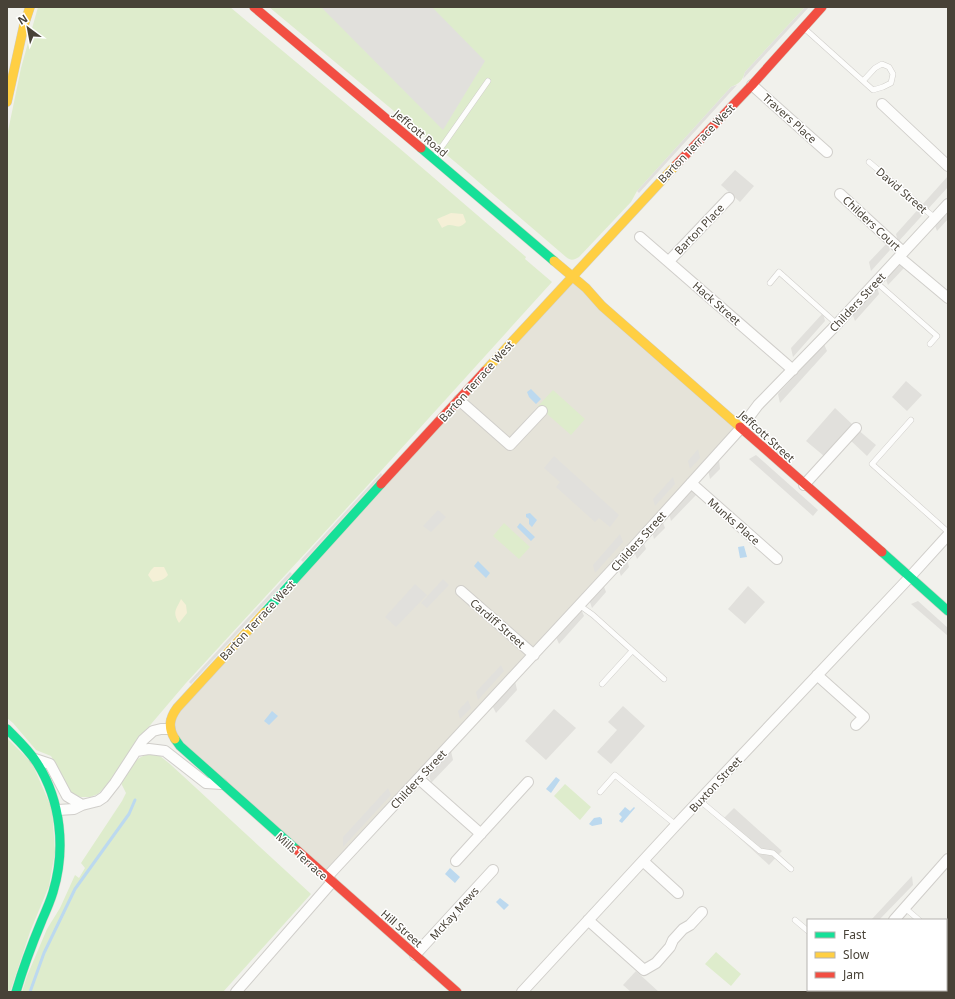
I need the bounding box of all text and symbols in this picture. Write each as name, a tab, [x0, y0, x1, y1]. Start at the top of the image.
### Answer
north arrow	[8, 8, 48, 48]
text: N	[15, 10, 30, 28]
street label: Travers Place	[760, 90, 820, 146]
street label: Barton Terrace West	[654, 100, 738, 186]
street label: Jeffcott Road	[390, 105, 451, 160]
street label: David Street	[873, 164, 931, 216]
street label: Childers Court	[840, 192, 904, 254]
street label: Barton Place	[671, 200, 727, 258]
street label: Childers Street	[826, 269, 888, 335]
street label: Hack Street	[690, 278, 744, 328]
street label: Barton Terrace West	[435, 337, 517, 425]
street label: Jeffcott Street	[735, 406, 798, 465]
street label: Munks Place	[705, 494, 763, 548]
street label: Childers Street	[607, 508, 669, 574]
street label: Barton Terrace West	[216, 577, 298, 663]
street label: Cardiff Street	[467, 595, 529, 651]
street label: Childers Street	[387, 746, 449, 812]
street label: Buxton Street	[685, 753, 745, 815]
street label: Mills Terrace	[273, 829, 331, 883]
street label: McKay Mews	[426, 883, 482, 943]
street label: Hill Street	[378, 906, 426, 950]
legend	[807, 919, 947, 991]
text: Fast	[843, 926, 867, 943]
text: Slow	[843, 946, 870, 963]
text: Jam	[842, 966, 864, 983]

